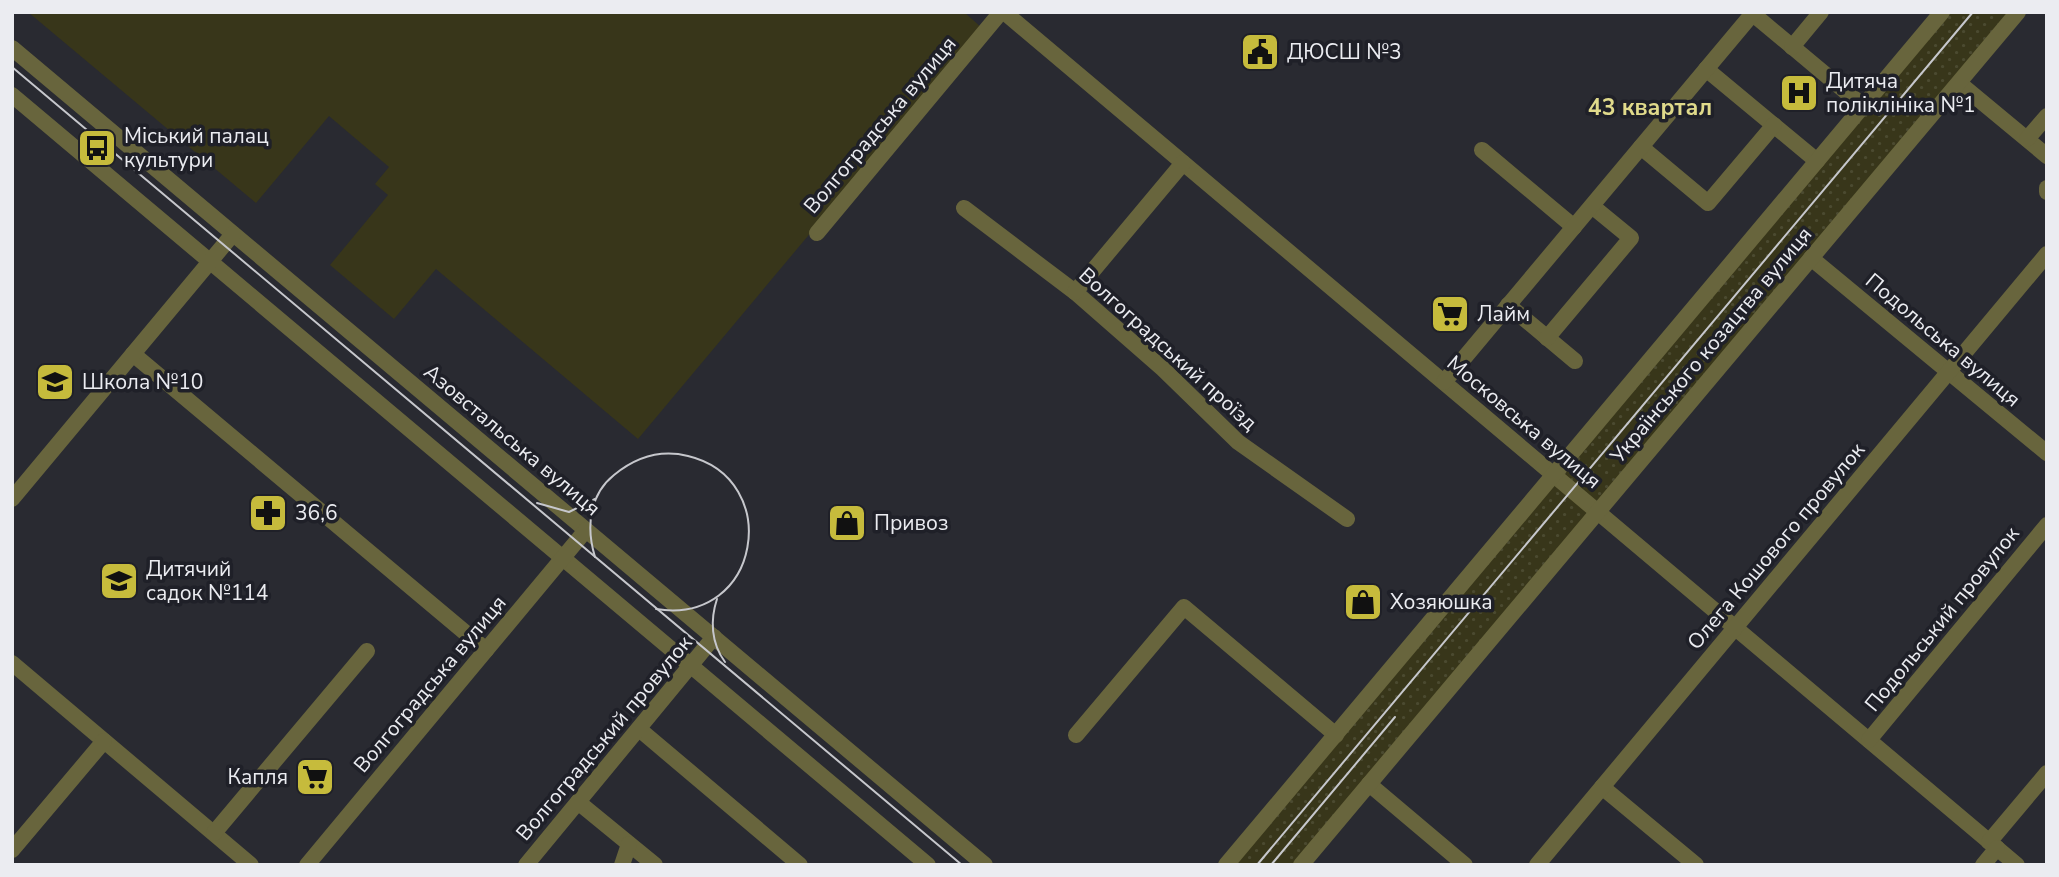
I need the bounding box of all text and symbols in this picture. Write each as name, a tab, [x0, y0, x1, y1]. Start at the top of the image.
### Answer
street label: Волгоградська вулиця	[797, 30, 963, 220]
public building icon: ДЮСШ №3	[1239, 31, 1281, 73]
place label: ДЮСШ №3	[1287, 38, 1402, 66]
place label: Дитяча поліклініка №1	[1826, 67, 1976, 119]
hospital icon: Дитяча поліклініка №1	[1778, 72, 1820, 114]
district label: 43 квартал	[1588, 92, 1712, 123]
place label: Міський палац культури	[124, 122, 269, 174]
bus stop icon: Міський палац культури	[76, 127, 118, 169]
street label: Українського козацтва вулиця	[1603, 221, 1818, 470]
street label: Волгоградський проїзд	[1073, 261, 1263, 437]
street label: Подольська вулиця	[1860, 267, 2026, 413]
supermarket icon: Лайм	[1429, 293, 1471, 335]
place label: Лайм	[1477, 300, 1530, 328]
street label: Московська вулиця	[1441, 349, 1607, 495]
street label: Азовстальська вулиця	[418, 358, 606, 522]
school or university icon: Школа №10	[34, 361, 76, 403]
place label: Школа №10	[82, 368, 203, 396]
street label: Олега Кошового провулок	[1681, 436, 1872, 655]
pharmacy icon: 36,6	[247, 492, 289, 534]
place label: 36,6	[295, 499, 338, 527]
shop icon: Привоз	[826, 502, 868, 544]
place label: Привоз	[874, 509, 948, 537]
street label: Подольський провулок	[1858, 520, 2026, 718]
place label: Дитячий садок №114	[146, 555, 268, 607]
school or university icon: Дитячий садок №114	[98, 560, 140, 602]
shop icon: Хозяюшка	[1342, 581, 1384, 623]
place label: Хозяюшка	[1390, 588, 1492, 616]
street label: Волгоградська вулиця	[347, 589, 513, 779]
street label: Волгоградський провулок	[510, 629, 699, 847]
supermarket icon: Капля	[294, 756, 336, 798]
place label: Капля	[228, 763, 288, 791]

